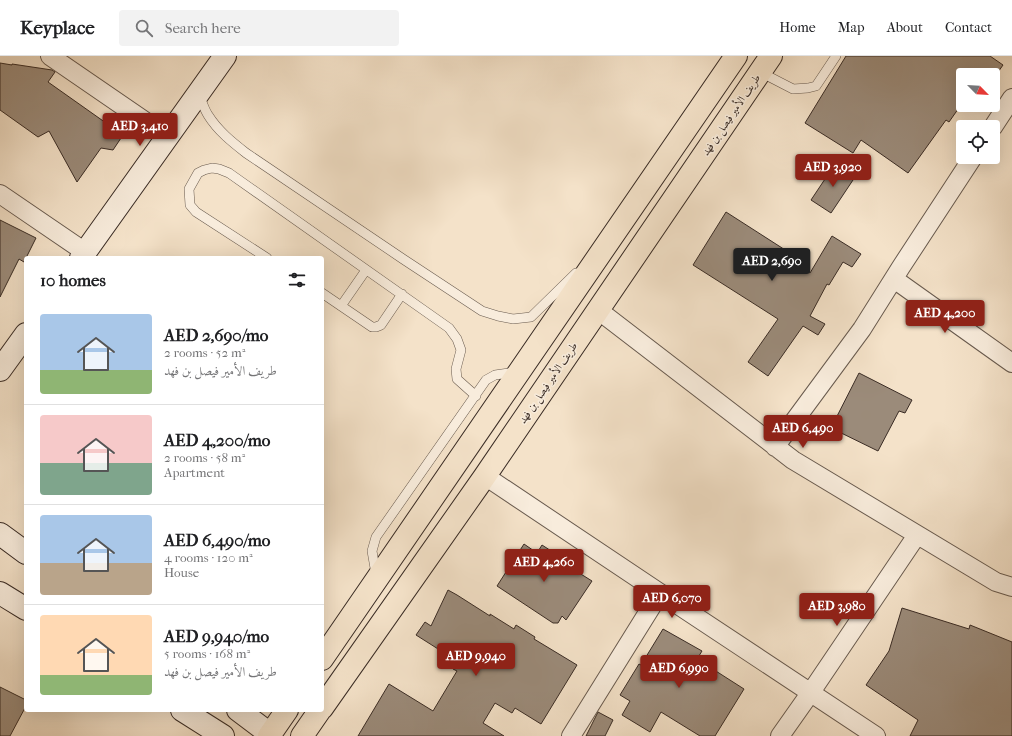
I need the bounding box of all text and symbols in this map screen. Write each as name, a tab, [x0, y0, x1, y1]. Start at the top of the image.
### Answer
search box	[119, 10, 399, 46]
text: Keyplace	[20, 17, 95, 39]
icon: search	[133, 17, 155, 39]
text: Search here	[165, 19, 241, 37]
text: Home	[779, 19, 816, 36]
text: Map	[838, 19, 865, 36]
text: About	[887, 19, 923, 36]
text: Contact	[945, 19, 992, 36]
north arrow	[956, 68, 1000, 112]
map controls	[956, 68, 1000, 164]
street label: طريف الأمير فيصل بن فهد	[697, 71, 765, 159]
pin: AED 3,410	[94, 113, 186, 147]
text: AED 3,410	[112, 118, 168, 133]
button: locate	[956, 120, 1000, 164]
pin: AED 3,920	[787, 154, 879, 188]
text: AED 3,920	[804, 159, 862, 174]
pin: AED 2,690	[726, 248, 818, 282]
text: AED 2,690	[742, 253, 802, 268]
icon: filters	[286, 269, 308, 291]
text: 10 homes	[40, 270, 106, 290]
pin: AED 4,200	[899, 300, 991, 334]
text: AED 4,200	[915, 305, 975, 320]
text: AED 2,690/mo	[164, 325, 269, 345]
icon: home	[72, 330, 120, 378]
street label: طريف الأمير فيصل بن فهد	[514, 339, 582, 427]
text: 2 rooms · 52 m²	[164, 345, 245, 360]
text: طريف الأمير فيصل بن فهد	[164, 363, 277, 378]
pin: AED 6,490	[757, 415, 849, 449]
text: AED 6,490	[773, 420, 833, 435]
text: AED 4,200/mo	[164, 430, 270, 450]
icon: home	[72, 431, 120, 479]
text: 2 rooms · 58 m²	[164, 450, 245, 465]
text: Apartment	[164, 465, 225, 480]
text: AED 6,490/mo	[164, 530, 270, 550]
icon: home	[72, 531, 120, 579]
pin: AED 4,260	[498, 549, 590, 583]
text: 4 rooms · 120 m²	[164, 550, 253, 565]
text: AED 4,260	[514, 554, 574, 569]
text: House	[164, 565, 199, 580]
pin: AED 6,070	[626, 585, 718, 619]
text: AED 6,070	[642, 590, 702, 605]
pin: AED 3,980	[791, 593, 883, 627]
text: AED 3,980	[808, 598, 866, 613]
text: AED 9,940/mo	[164, 626, 269, 646]
icon: home	[72, 631, 120, 679]
pin: AED 9,940	[430, 643, 522, 677]
text: 5 rooms · 168 m²	[164, 646, 250, 661]
text: AED 9,940	[446, 648, 506, 663]
pin: AED 6,990	[633, 655, 725, 689]
text: AED 6,990	[649, 660, 709, 675]
text: طريف الأمير فيصل بن فهد	[164, 664, 277, 679]

